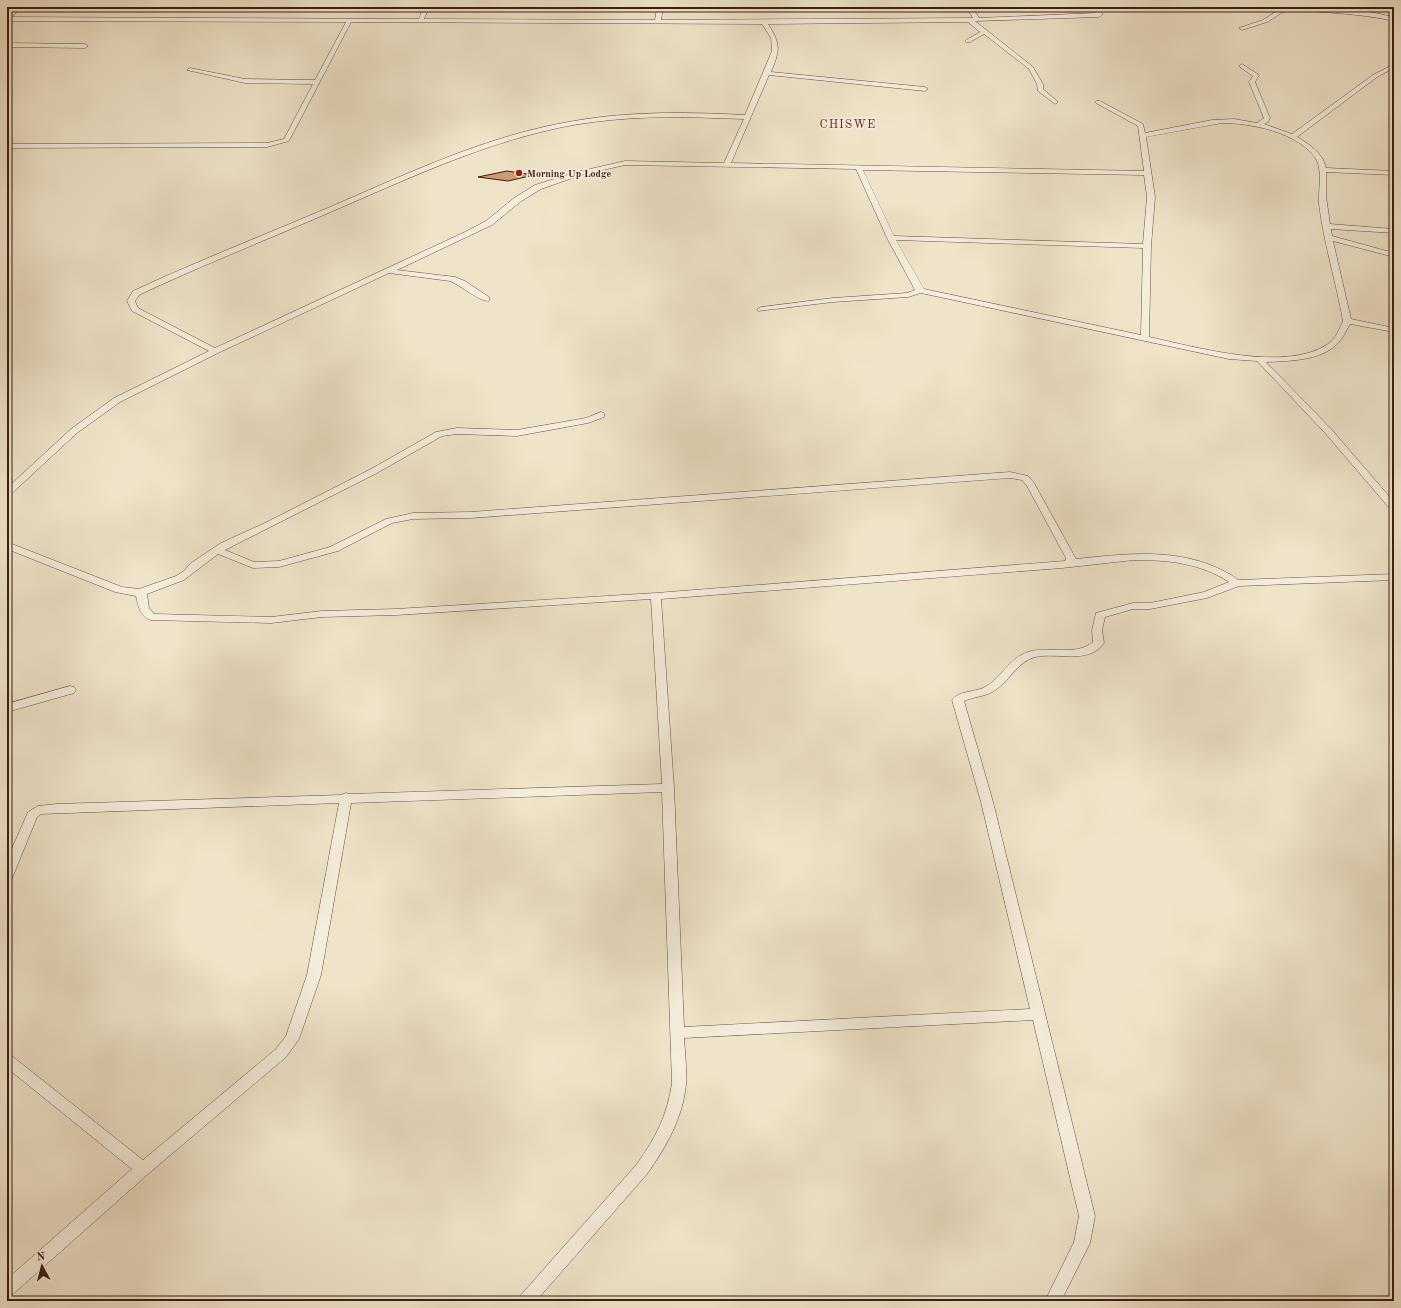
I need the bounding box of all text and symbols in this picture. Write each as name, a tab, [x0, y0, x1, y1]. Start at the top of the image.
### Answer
district label: CHISWE	[820, 119, 876, 131]
marker: Morning Up Lodge	[514, 168, 524, 178]
place label: Morning Up Lodge	[527, 169, 612, 179]
north arrow	[22, 1246, 62, 1286]
text: N	[36, 1252, 46, 1264]

